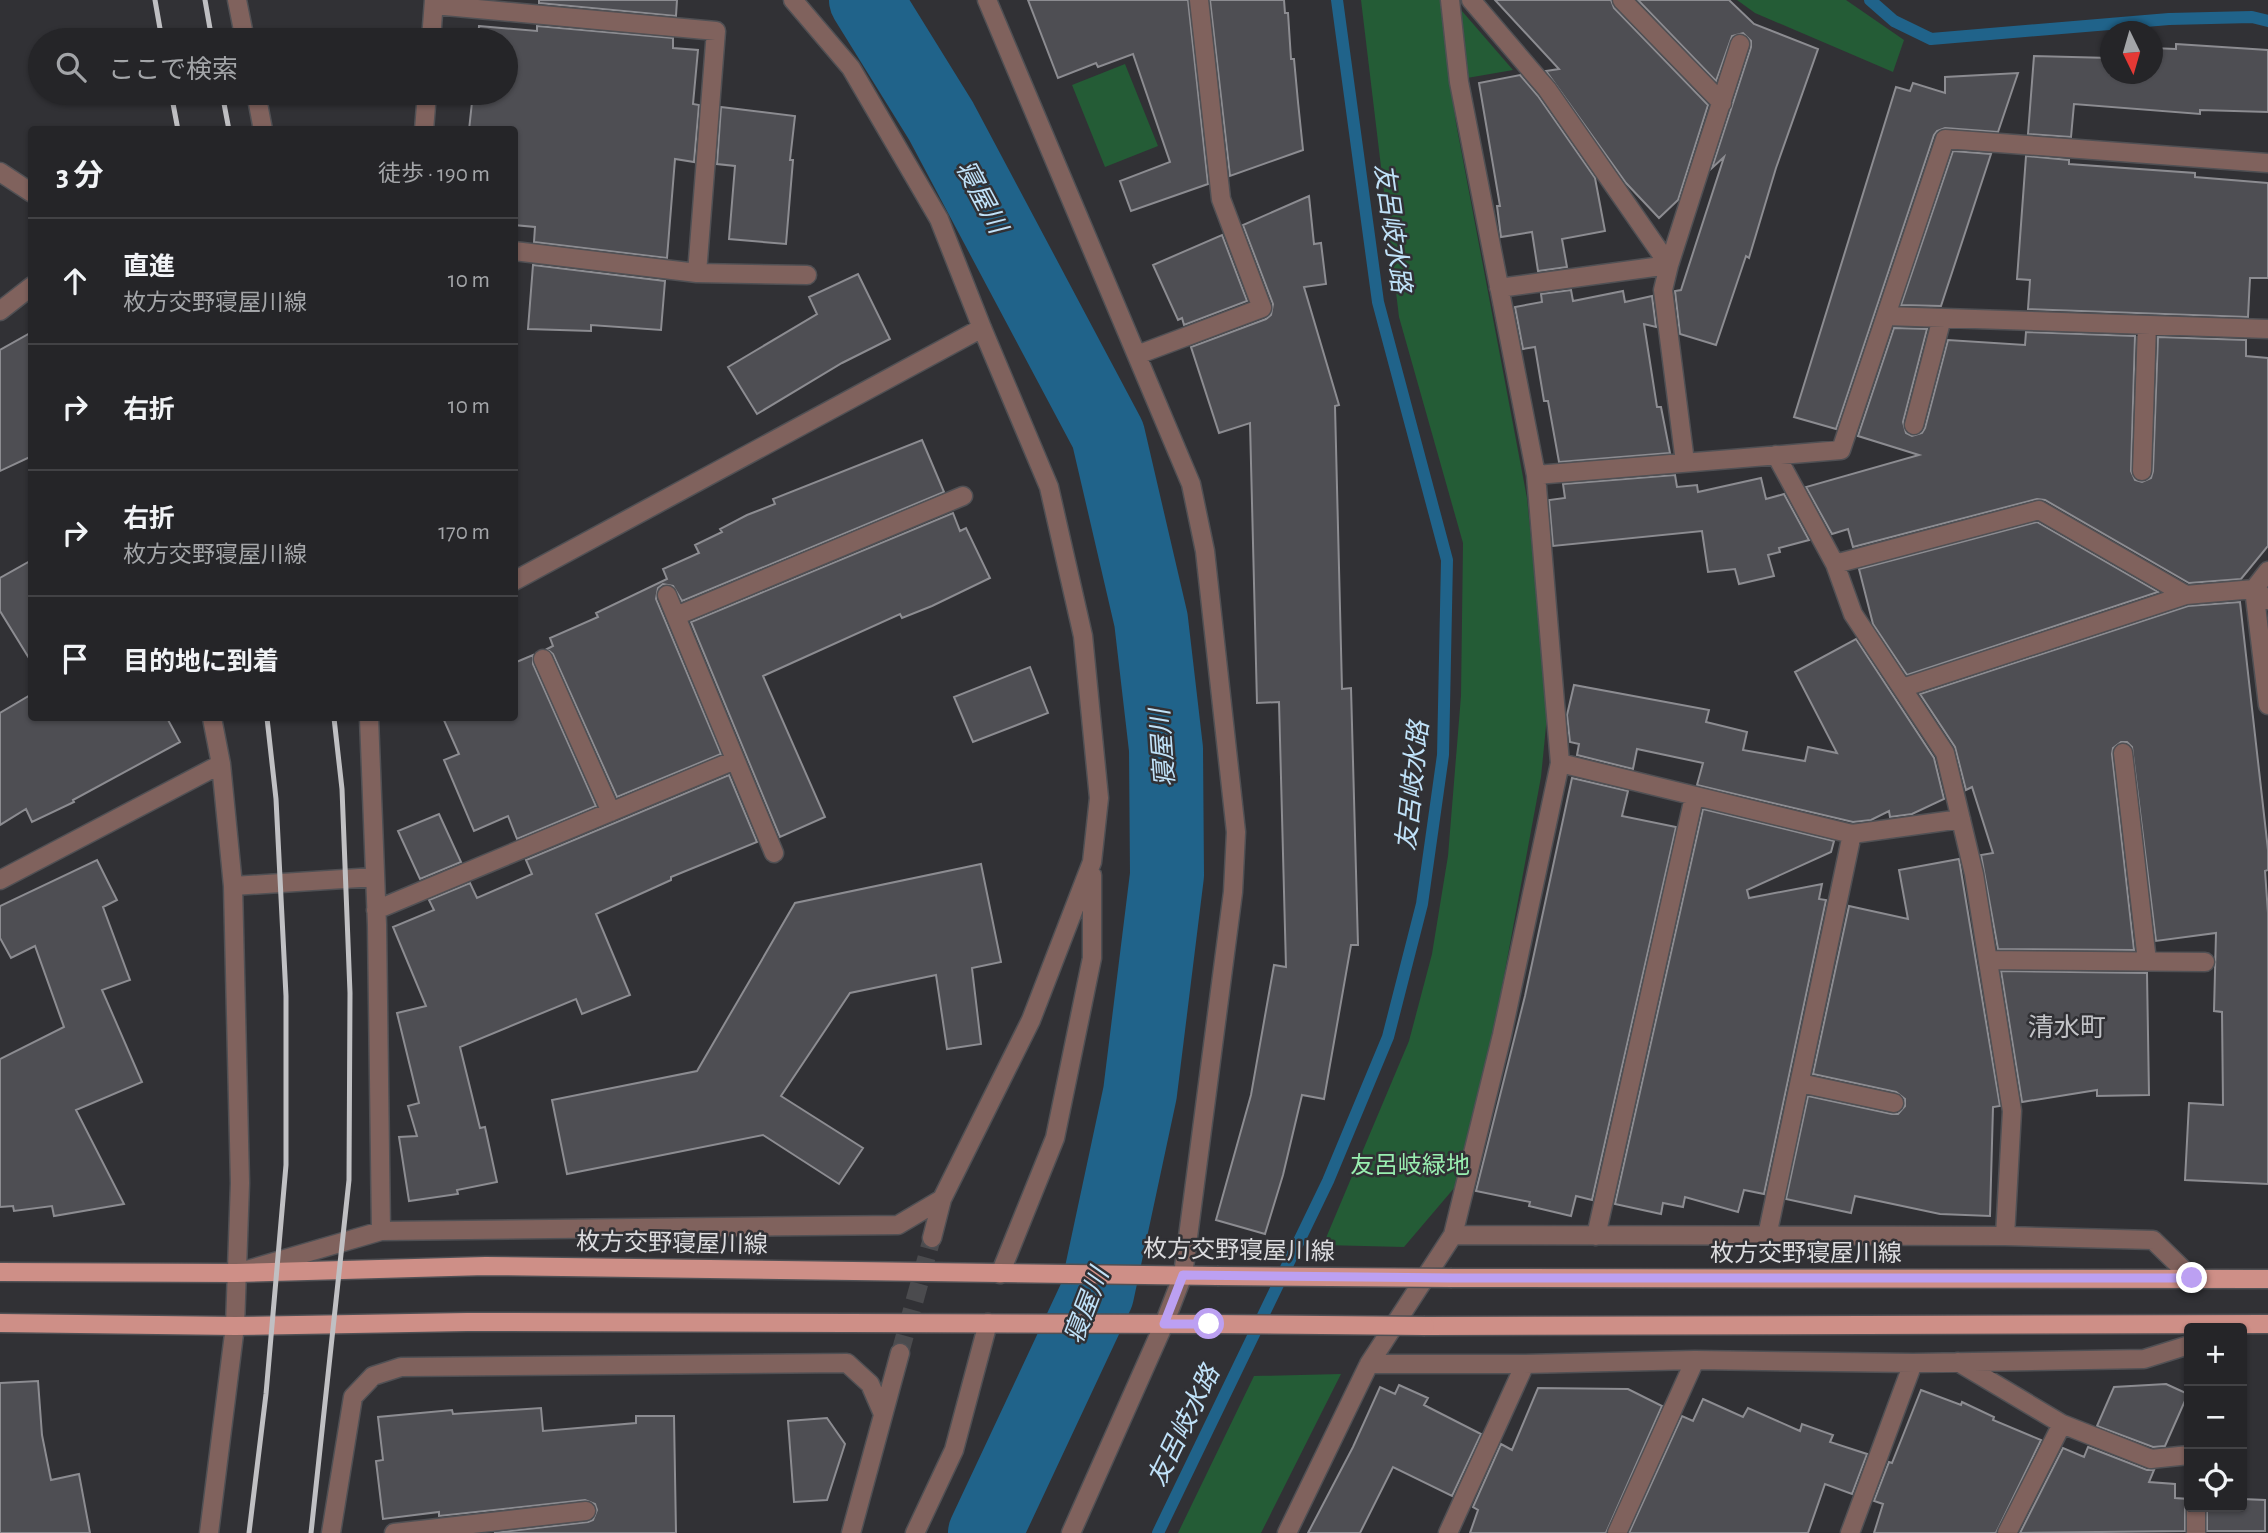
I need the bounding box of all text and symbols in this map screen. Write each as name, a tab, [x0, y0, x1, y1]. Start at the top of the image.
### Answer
north arrow	[2100, 21, 2163, 84]
search box	[28, 28, 518, 105]
icon: search	[52, 48, 90, 86]
text: ここで検索	[108, 57, 238, 83]
water label: 寝屋川	[951, 156, 1013, 240]
text: 3 分	[56, 161, 103, 191]
water label: 友呂岐水路	[1370, 162, 1415, 296]
text: 徒歩 · 190 m	[378, 163, 490, 186]
text: 直進	[123, 254, 175, 280]
icon: ahead	[56, 262, 94, 300]
text: 10 m	[448, 269, 490, 292]
text: 枚方交野寝屋川線	[123, 292, 307, 315]
icon: right	[56, 388, 94, 426]
text: 10 m	[448, 395, 490, 418]
text: 右折	[123, 397, 175, 423]
text: 右折	[123, 506, 175, 532]
icon: right	[56, 514, 94, 552]
text: 170 m	[438, 521, 490, 544]
text: 枚方交野寝屋川線	[123, 544, 307, 567]
icon: arrive	[56, 640, 94, 678]
text: 目的地に到着	[123, 649, 279, 675]
water label: 寝屋川	[1146, 705, 1179, 788]
water label: 友呂岐水路	[1392, 718, 1433, 852]
district label: 清水町	[2028, 1014, 2106, 1041]
park label: 友呂岐緑地	[1350, 1152, 1470, 1178]
street label: 枚方交野寝屋川線	[576, 1228, 768, 1258]
street label: 枚方交野寝屋川線	[1143, 1235, 1335, 1265]
street label: 枚方交野寝屋川線	[1710, 1240, 1902, 1266]
water label: 寝屋川	[1060, 1262, 1114, 1347]
route end	[2176, 1262, 2207, 1293]
route start	[1193, 1308, 1224, 1339]
map controls	[2184, 1323, 2247, 1512]
button: +	[2184, 1323, 2247, 1386]
water label: 友呂岐水路	[1143, 1360, 1225, 1490]
button: −	[2184, 1386, 2247, 1449]
button: locate	[2184, 1449, 2247, 1512]

